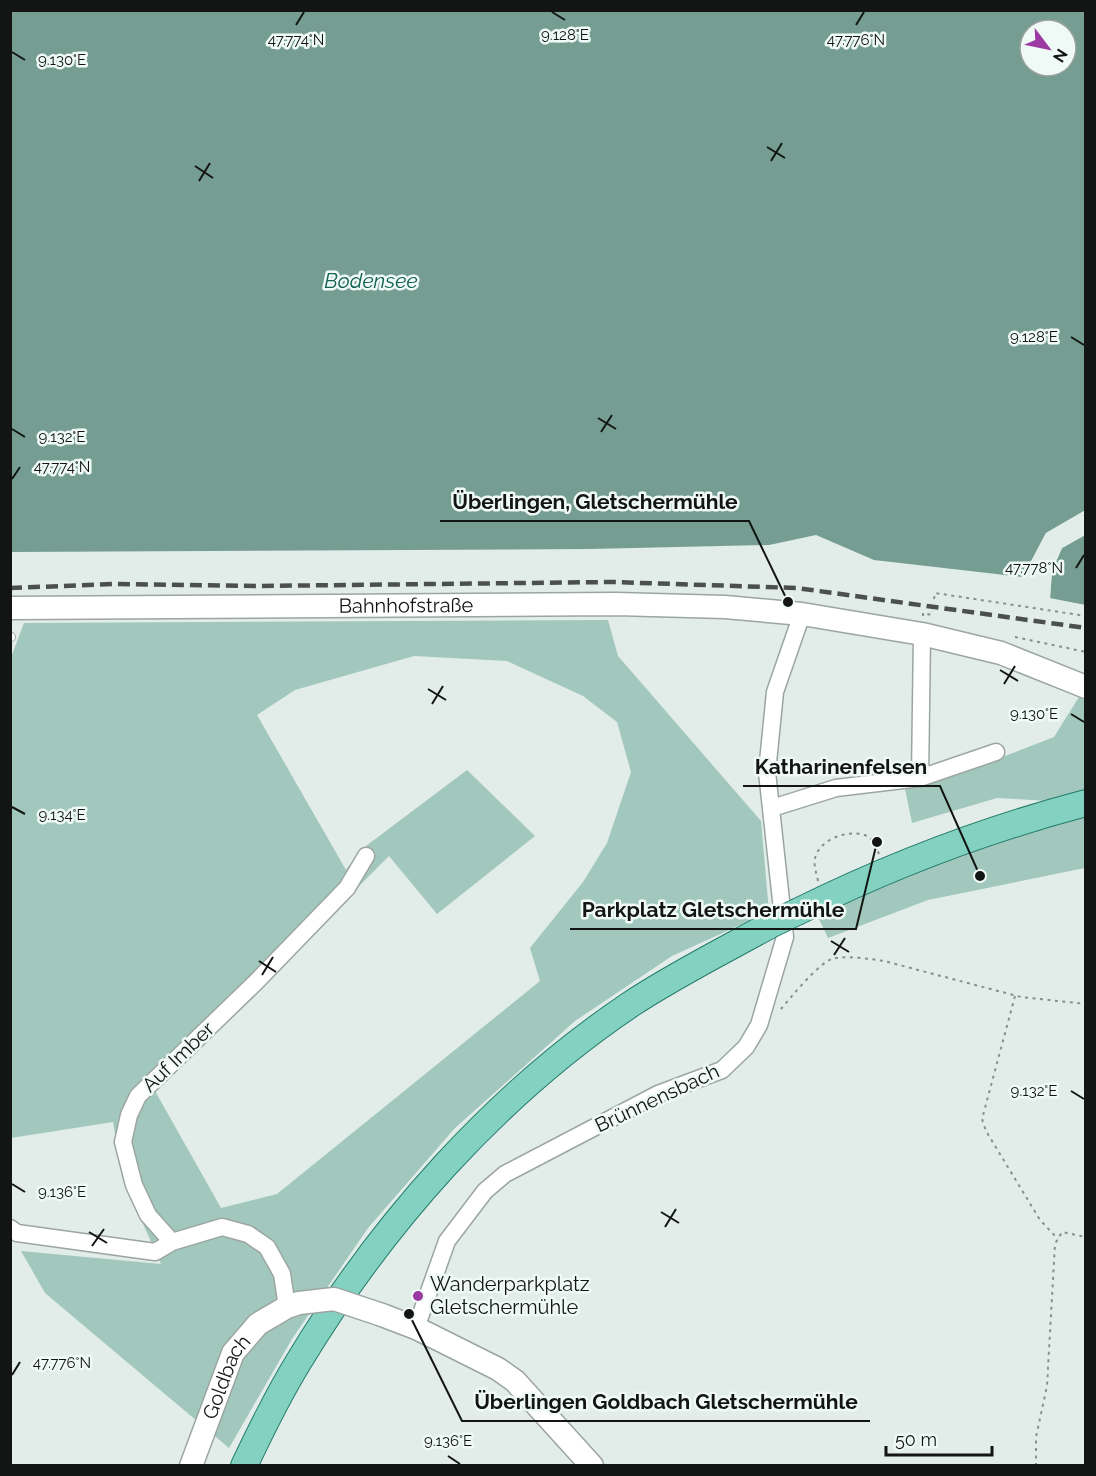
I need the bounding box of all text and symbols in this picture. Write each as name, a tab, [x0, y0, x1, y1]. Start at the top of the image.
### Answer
north arrow	[1018, 18, 1078, 78]
text: 9.128°E	[541, 26, 589, 44]
text: 47.774°N	[268, 31, 324, 49]
text: 47.776°N	[827, 31, 885, 49]
text: N	[1049, 45, 1072, 66]
text: 9.130°E	[38, 51, 86, 69]
water label: Bodensee	[324, 268, 418, 293]
text: 9.128°E	[1010, 328, 1058, 346]
text: 9.132°E	[39, 428, 85, 446]
text: 47.774°N	[34, 458, 90, 476]
callout: Überlingen, Gletschermühle	[440, 482, 749, 521]
text: Überlingen, Gletschermühle	[452, 489, 738, 514]
text: 47.778°N	[1005, 559, 1063, 577]
street label: Bahnhofstraße	[339, 593, 474, 618]
text: 9.130°E	[1010, 705, 1058, 723]
callout: Katharinenfelsen	[743, 747, 940, 786]
text: Katharinenfelsen	[755, 754, 927, 779]
text: 9.134°E	[38, 806, 86, 824]
callout: Parkplatz Gletschermühle	[570, 890, 856, 929]
text: Parkplatz Gletschermühle	[582, 897, 845, 922]
street label: Auf Imber	[137, 1017, 219, 1097]
street label: Brünnensbach	[591, 1059, 723, 1137]
text: 9.132°E	[1011, 1082, 1057, 1100]
text: 9.136°E	[38, 1183, 86, 1201]
place label: Wanderparkplatz Gletschermühle	[430, 1272, 590, 1319]
marker: Wanderparkplatz Gletschermühle	[411, 1289, 425, 1303]
street label: Goldbach	[198, 1330, 255, 1422]
text: 47.776°N	[33, 1354, 91, 1372]
callout: Überlingen Goldbach Gletschermühle	[462, 1382, 870, 1421]
text: Überlingen Goldbach Gletschermühle	[474, 1389, 858, 1414]
scale bar	[886, 1419, 992, 1457]
text: 50 m	[895, 1429, 937, 1450]
text: 9.136°E	[424, 1432, 472, 1450]

